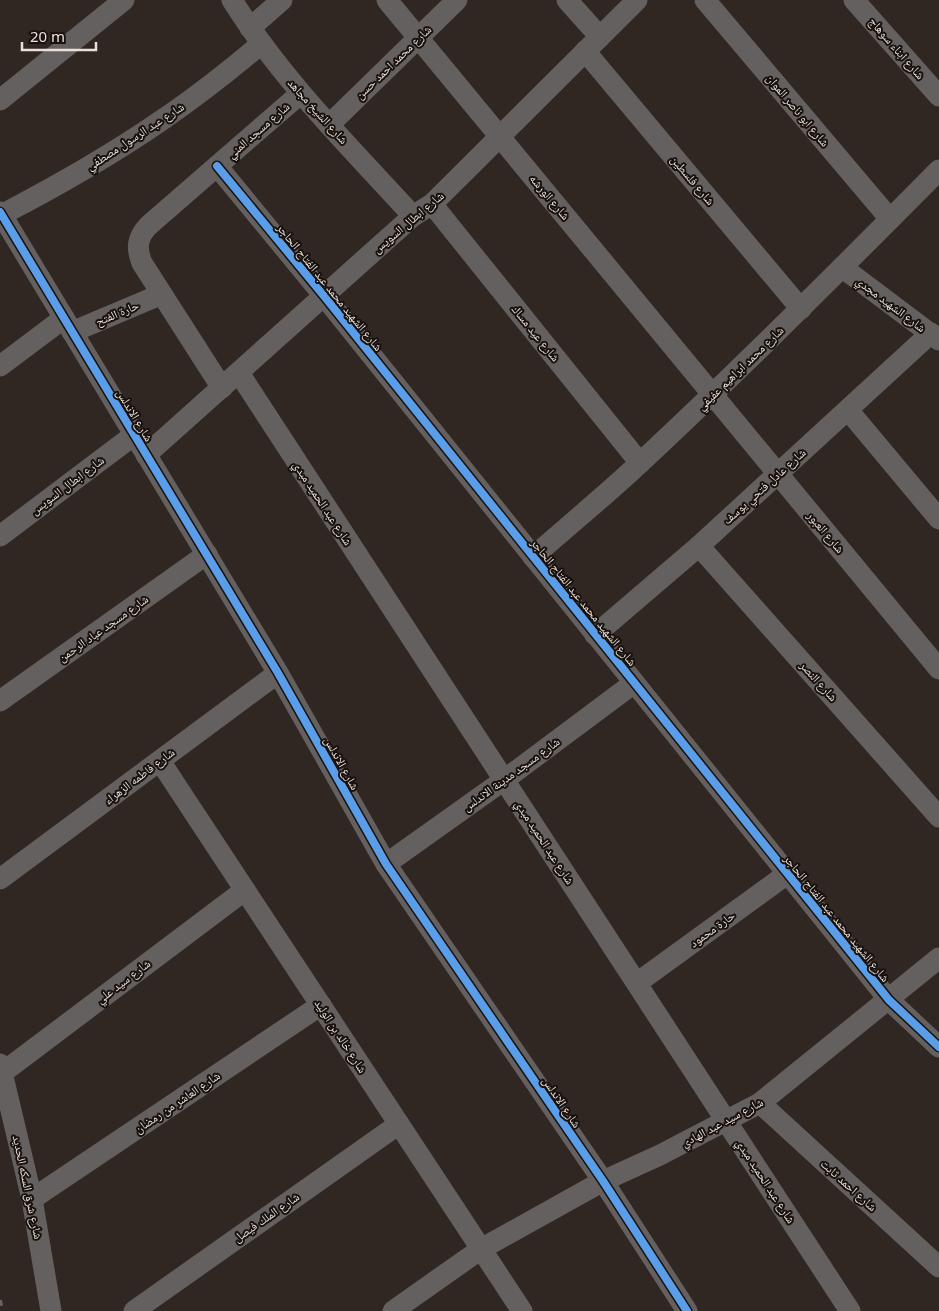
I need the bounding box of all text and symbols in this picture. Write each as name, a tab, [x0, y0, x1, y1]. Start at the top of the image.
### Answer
street label: شارع ابناء سوهاج	[865, 13, 929, 83]
scale bar	[22, 20, 96, 52]
street label: شارع محمد احمد حسن	[351, 21, 435, 103]
text: 20 m	[30, 26, 65, 46]
street label: شارع ابو ناصر الموان	[762, 70, 834, 150]
street label: شارع الشيخ مجاهد	[284, 74, 352, 148]
street label: شارع عبد الرسول مصطفي	[83, 98, 188, 176]
street label: شارع مسجد المني	[223, 98, 295, 164]
street label: شارع فلسطين	[667, 151, 719, 209]
street label: شارع الورشه	[526, 171, 574, 224]
street label: شارع ابطال السويس	[369, 187, 447, 257]
street label: شارع الشهيد محمد عبد الفتاح الحاجر	[273, 219, 387, 354]
street label: شارع الشهيد مجدي	[851, 272, 930, 338]
street label: حارة الفتح	[93, 296, 142, 330]
street label: شارع عيد مساك	[508, 301, 564, 365]
street label: شارع محمد ابراهيم عفيفي	[693, 322, 789, 415]
street label: شارع الاندلس	[113, 385, 157, 445]
street label: شارع عادل فتحي يوسف	[719, 444, 811, 529]
street label: شارع ابطال السويس	[27, 452, 107, 518]
street label: شارع عبد الحميد مبدي	[288, 457, 357, 550]
street label: شارع العبور	[803, 507, 849, 557]
street label: شارع الشهيد محمد عبد الفتاح الحاجر	[527, 534, 641, 669]
street label: شارع مسجد عباد الرحمن	[54, 590, 152, 666]
street label: شارع النصر	[796, 656, 842, 705]
street label: شارع الاندلس	[320, 733, 364, 793]
street label: شارع مسجد مدينة الاندلس	[459, 733, 563, 815]
street label: شارع فاطمه الزهراء	[100, 744, 178, 808]
street label: شارع عبد الحميد مبدي	[510, 796, 579, 889]
street label: شارع الشهيد محمد عبد الفتاح الحاجر	[780, 850, 894, 985]
street label: حارة محمود	[686, 907, 738, 951]
street label: شارع سيد علي	[92, 955, 155, 1009]
street label: شارع خالد بن الوليد	[311, 996, 371, 1076]
street label: شارع العاشر من رمضان	[131, 1067, 223, 1137]
street label: شارع الاندلس	[539, 1073, 586, 1131]
street label: شارع سيد عبد الهادي	[678, 1093, 767, 1153]
street label: شارع شرق السكه الحديد	[9, 1133, 47, 1241]
street label: شارع عبد الحميد مبدي	[731, 1135, 800, 1228]
street label: شارع احمد ثابت	[817, 1155, 881, 1215]
street label: شارع الملك فيصل	[230, 1188, 302, 1246]

